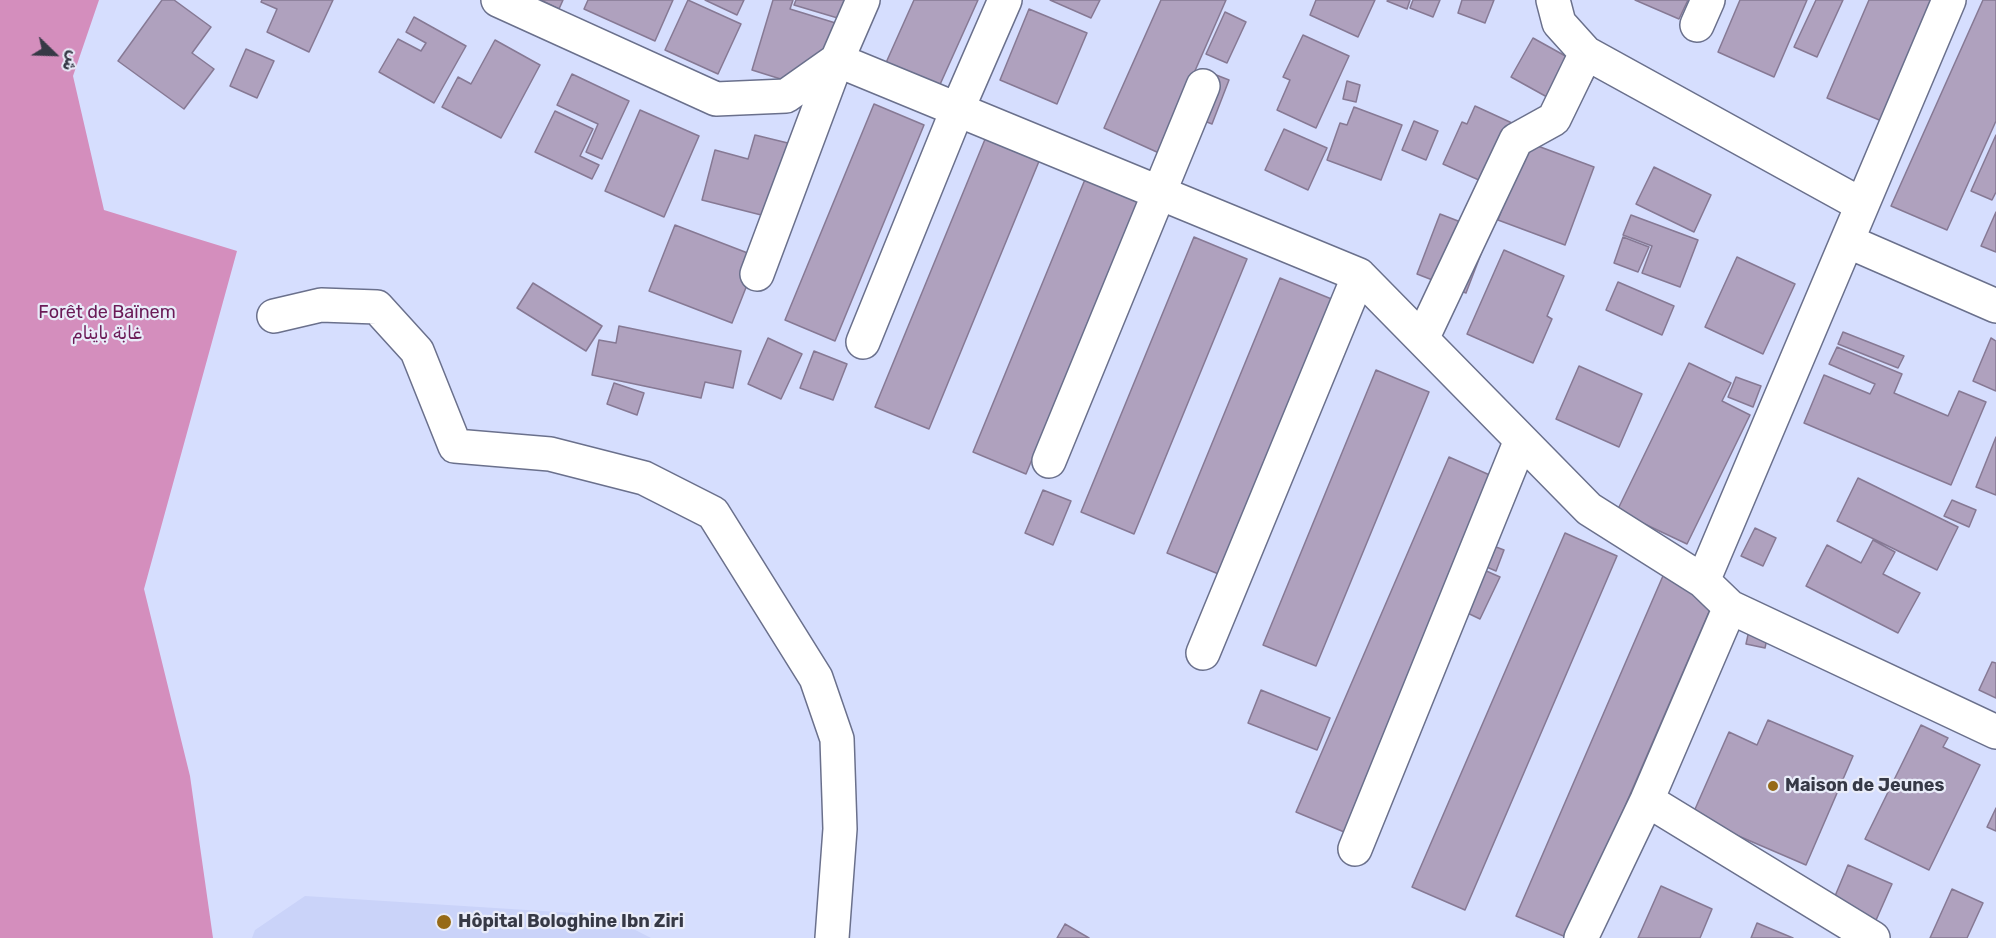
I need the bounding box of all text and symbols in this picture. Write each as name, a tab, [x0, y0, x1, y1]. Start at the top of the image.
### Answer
north arrow	[24, 24, 84, 84]
text: ش	[58, 48, 84, 74]
park label: Forêt de Baïnem غابة باينام	[38, 302, 176, 344]
place label: Maison de Jeunes	[1785, 775, 1944, 797]
marker: Maison de Jeunes	[1766, 779, 1780, 793]
place label: Hôpital Bologhine Ibn Ziri	[458, 911, 684, 933]
marker: Hôpital Bologhine Ibn Ziri	[435, 913, 453, 931]

